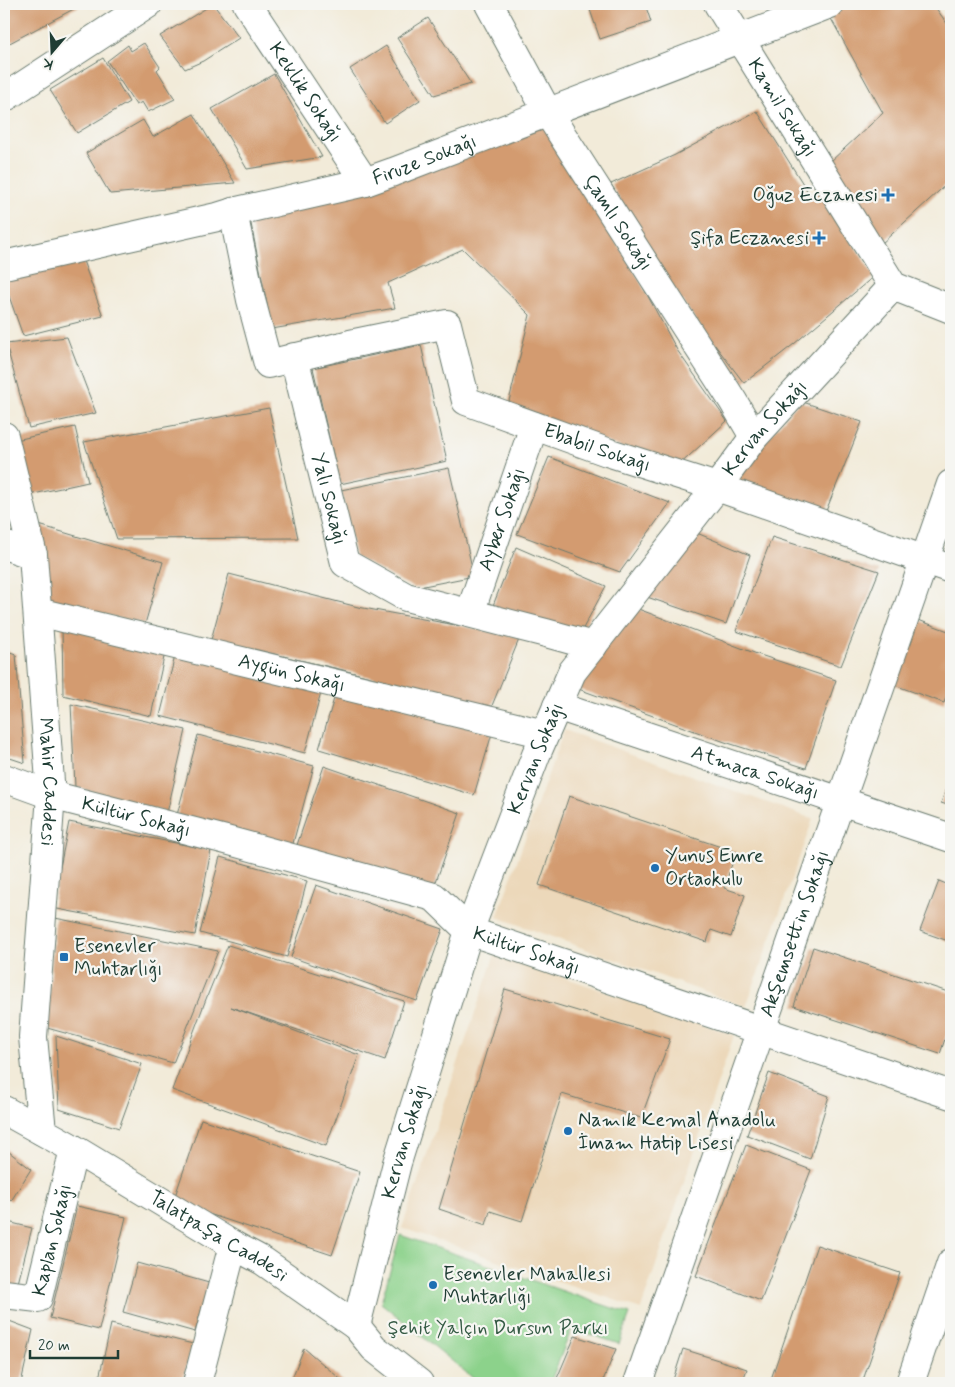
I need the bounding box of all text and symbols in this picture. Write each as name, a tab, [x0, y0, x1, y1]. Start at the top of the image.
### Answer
north arrow	[28, 28, 78, 78]
street label: Keklik Sokağı	[263, 37, 349, 148]
text: K	[39, 53, 56, 73]
street label: Kamil Sokağı	[741, 53, 823, 162]
street label: Firuze Sokağı	[369, 128, 481, 192]
street label: Çamlı Sokağı	[577, 169, 659, 276]
place label: Oğuz Eczanesi	[753, 182, 878, 209]
marker: Oğuz Eczanesi	[882, 189, 894, 201]
place label: Şifa Eczanesi	[690, 225, 809, 252]
marker: Şifa Eczanesi	[813, 232, 825, 244]
street label: Kervan Sokağı	[716, 374, 814, 481]
street label: Ebabil Sokağı	[540, 417, 654, 479]
street label: Yalı Sokağı	[305, 450, 353, 548]
street label: Ayber Sokağı	[472, 464, 532, 575]
street label: Aygün Sokağı	[235, 647, 348, 699]
street label: Kervan Sokağı	[501, 698, 571, 818]
street label: Mahir Caddesi	[32, 717, 65, 847]
street label: Atmaca Sokağı	[688, 738, 823, 806]
street label: Kültür Sokağı	[79, 790, 194, 844]
place label: Yunus Emre Ortaokulu	[665, 843, 764, 893]
street label: Akşemsettin Sokağı	[753, 846, 836, 1021]
marker: Yunus Emre Ortaokulu	[649, 862, 661, 874]
street label: Kültür Sokağı	[469, 920, 584, 981]
place label: Esenevler Muhtarlığı	[74, 933, 163, 983]
marker: Esenevler Muhtarlığı	[58, 951, 70, 963]
street label: Kervan Sokağı	[375, 1081, 434, 1202]
place label: Namık Kemal Anadolu İmam Hatip Lisesi	[578, 1107, 776, 1157]
marker: Namık Kemal Anadolu İmam Hatip Lisesi	[562, 1125, 574, 1137]
street label: Kaplan Sokağı	[25, 1181, 79, 1299]
street label: Talatpaşa Caddesi	[144, 1184, 294, 1288]
place label: Esenevler Mahallesi Muhtarlığı	[443, 1261, 611, 1311]
marker: Esenevler Mahallesi Muhtarlığı	[427, 1279, 439, 1291]
park label: Şehit Yalçın Dursun Parkı	[387, 1315, 609, 1342]
scale bar	[30, 1327, 118, 1359]
text: 20 m	[38, 1336, 70, 1356]

